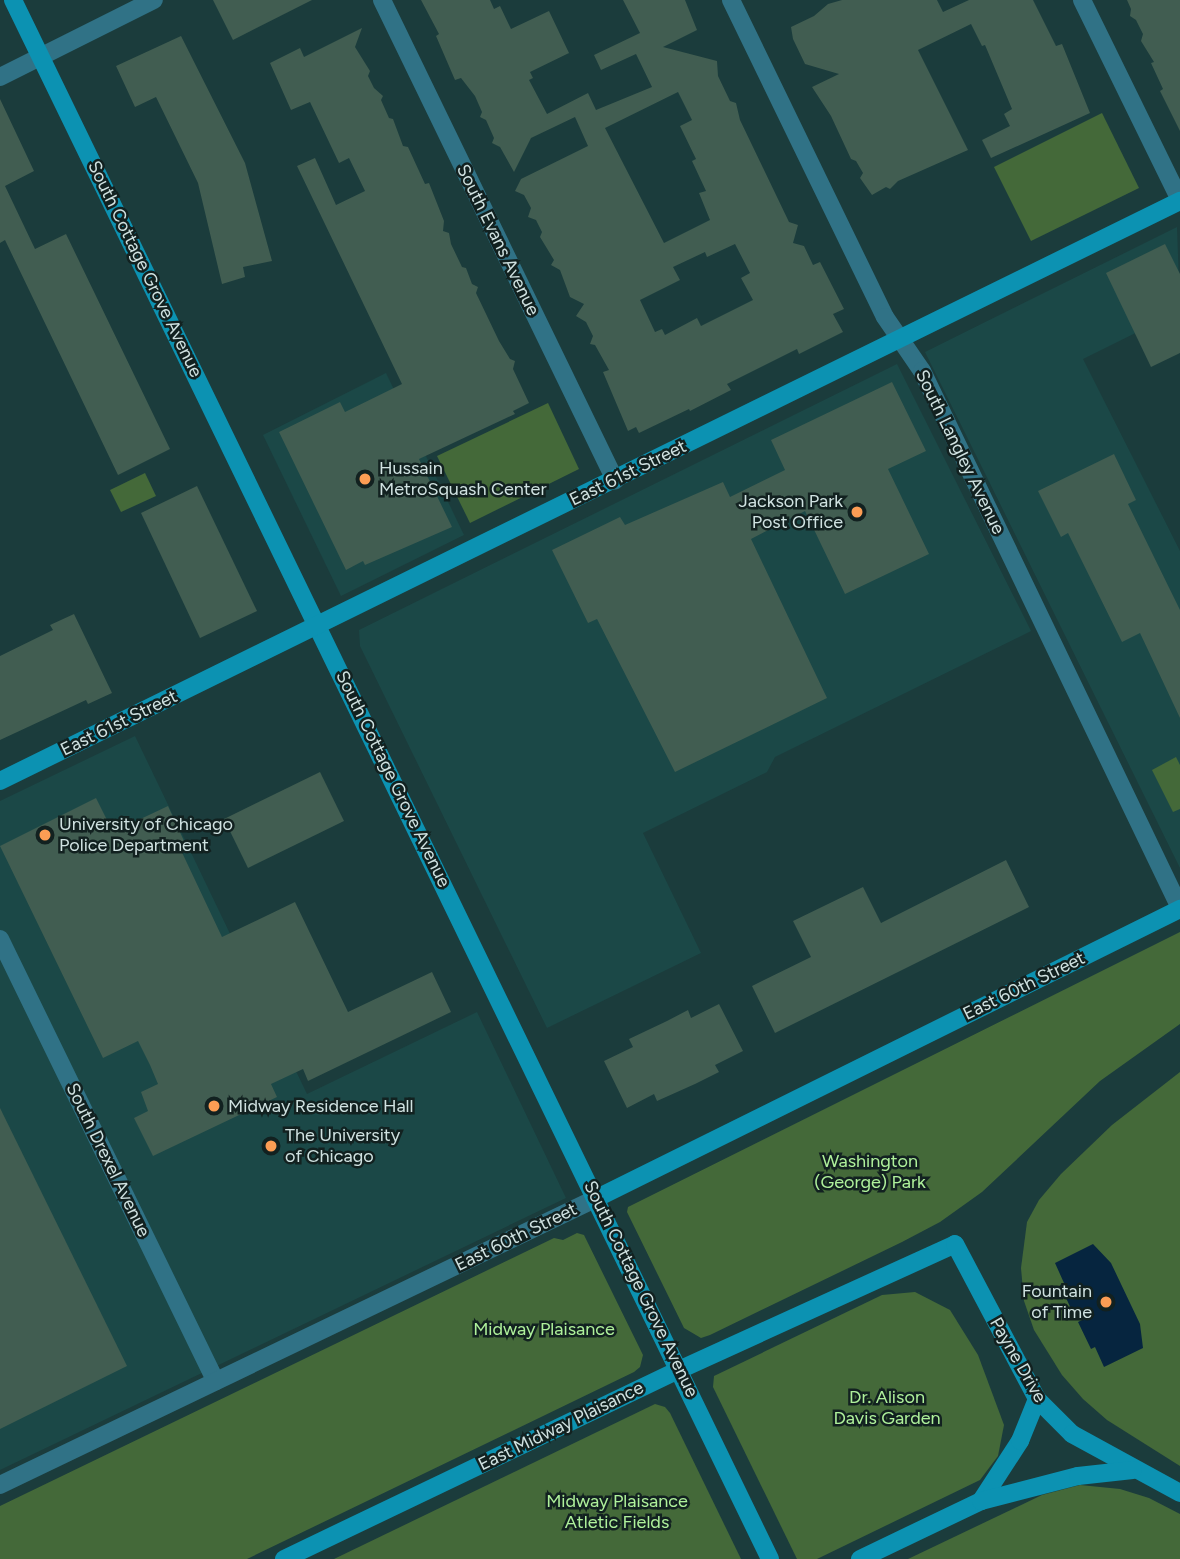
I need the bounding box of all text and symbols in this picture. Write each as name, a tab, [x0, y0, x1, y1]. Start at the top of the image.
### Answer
street label: South Cottage Grove Avenue	[83, 157, 207, 381]
street label: South Evans Avenue	[452, 161, 544, 319]
street label: South Langley Avenue	[911, 366, 1009, 538]
street label: East 61st Street	[566, 435, 690, 511]
place label: Hussain MetroSquash Center	[379, 458, 546, 500]
marker: Hussain MetroSquash Center	[357, 471, 373, 487]
place label: Jackson Park Post Office	[739, 491, 843, 534]
marker: Jackson Park Post Office	[849, 504, 865, 520]
street label: South Cottage Grove Avenue	[331, 667, 455, 891]
street label: East 61st Street	[57, 685, 181, 761]
place label: University of Chicago Police Department	[59, 814, 233, 856]
marker: University of Chicago Police Department	[37, 827, 53, 843]
street label: East 60th Street	[960, 947, 1088, 1025]
street label: South Drexel Avenue	[61, 1079, 155, 1241]
place label: Midway Residence Hall	[228, 1095, 414, 1117]
marker: Midway Residence Hall	[206, 1098, 222, 1114]
place label: The University of Chicago	[285, 1125, 400, 1168]
marker: The University of Chicago	[263, 1138, 279, 1154]
park label: Washington (George) Park	[814, 1151, 926, 1194]
street label: South Cottage Grove Avenue	[579, 1177, 703, 1401]
street label: East 60th Street	[452, 1198, 580, 1276]
place label: Fountain of Time	[1022, 1281, 1092, 1324]
marker: Fountain of Time	[1098, 1294, 1114, 1310]
street label: Payne Drive	[985, 1314, 1051, 1406]
park label: Midway Plaisance	[473, 1318, 615, 1340]
street label: East Midway Plaisance	[475, 1377, 647, 1475]
park label: Dr. Alison Davis Garden	[833, 1387, 941, 1430]
park label: Midway Plaisance Atletic Fields	[546, 1491, 688, 1534]

